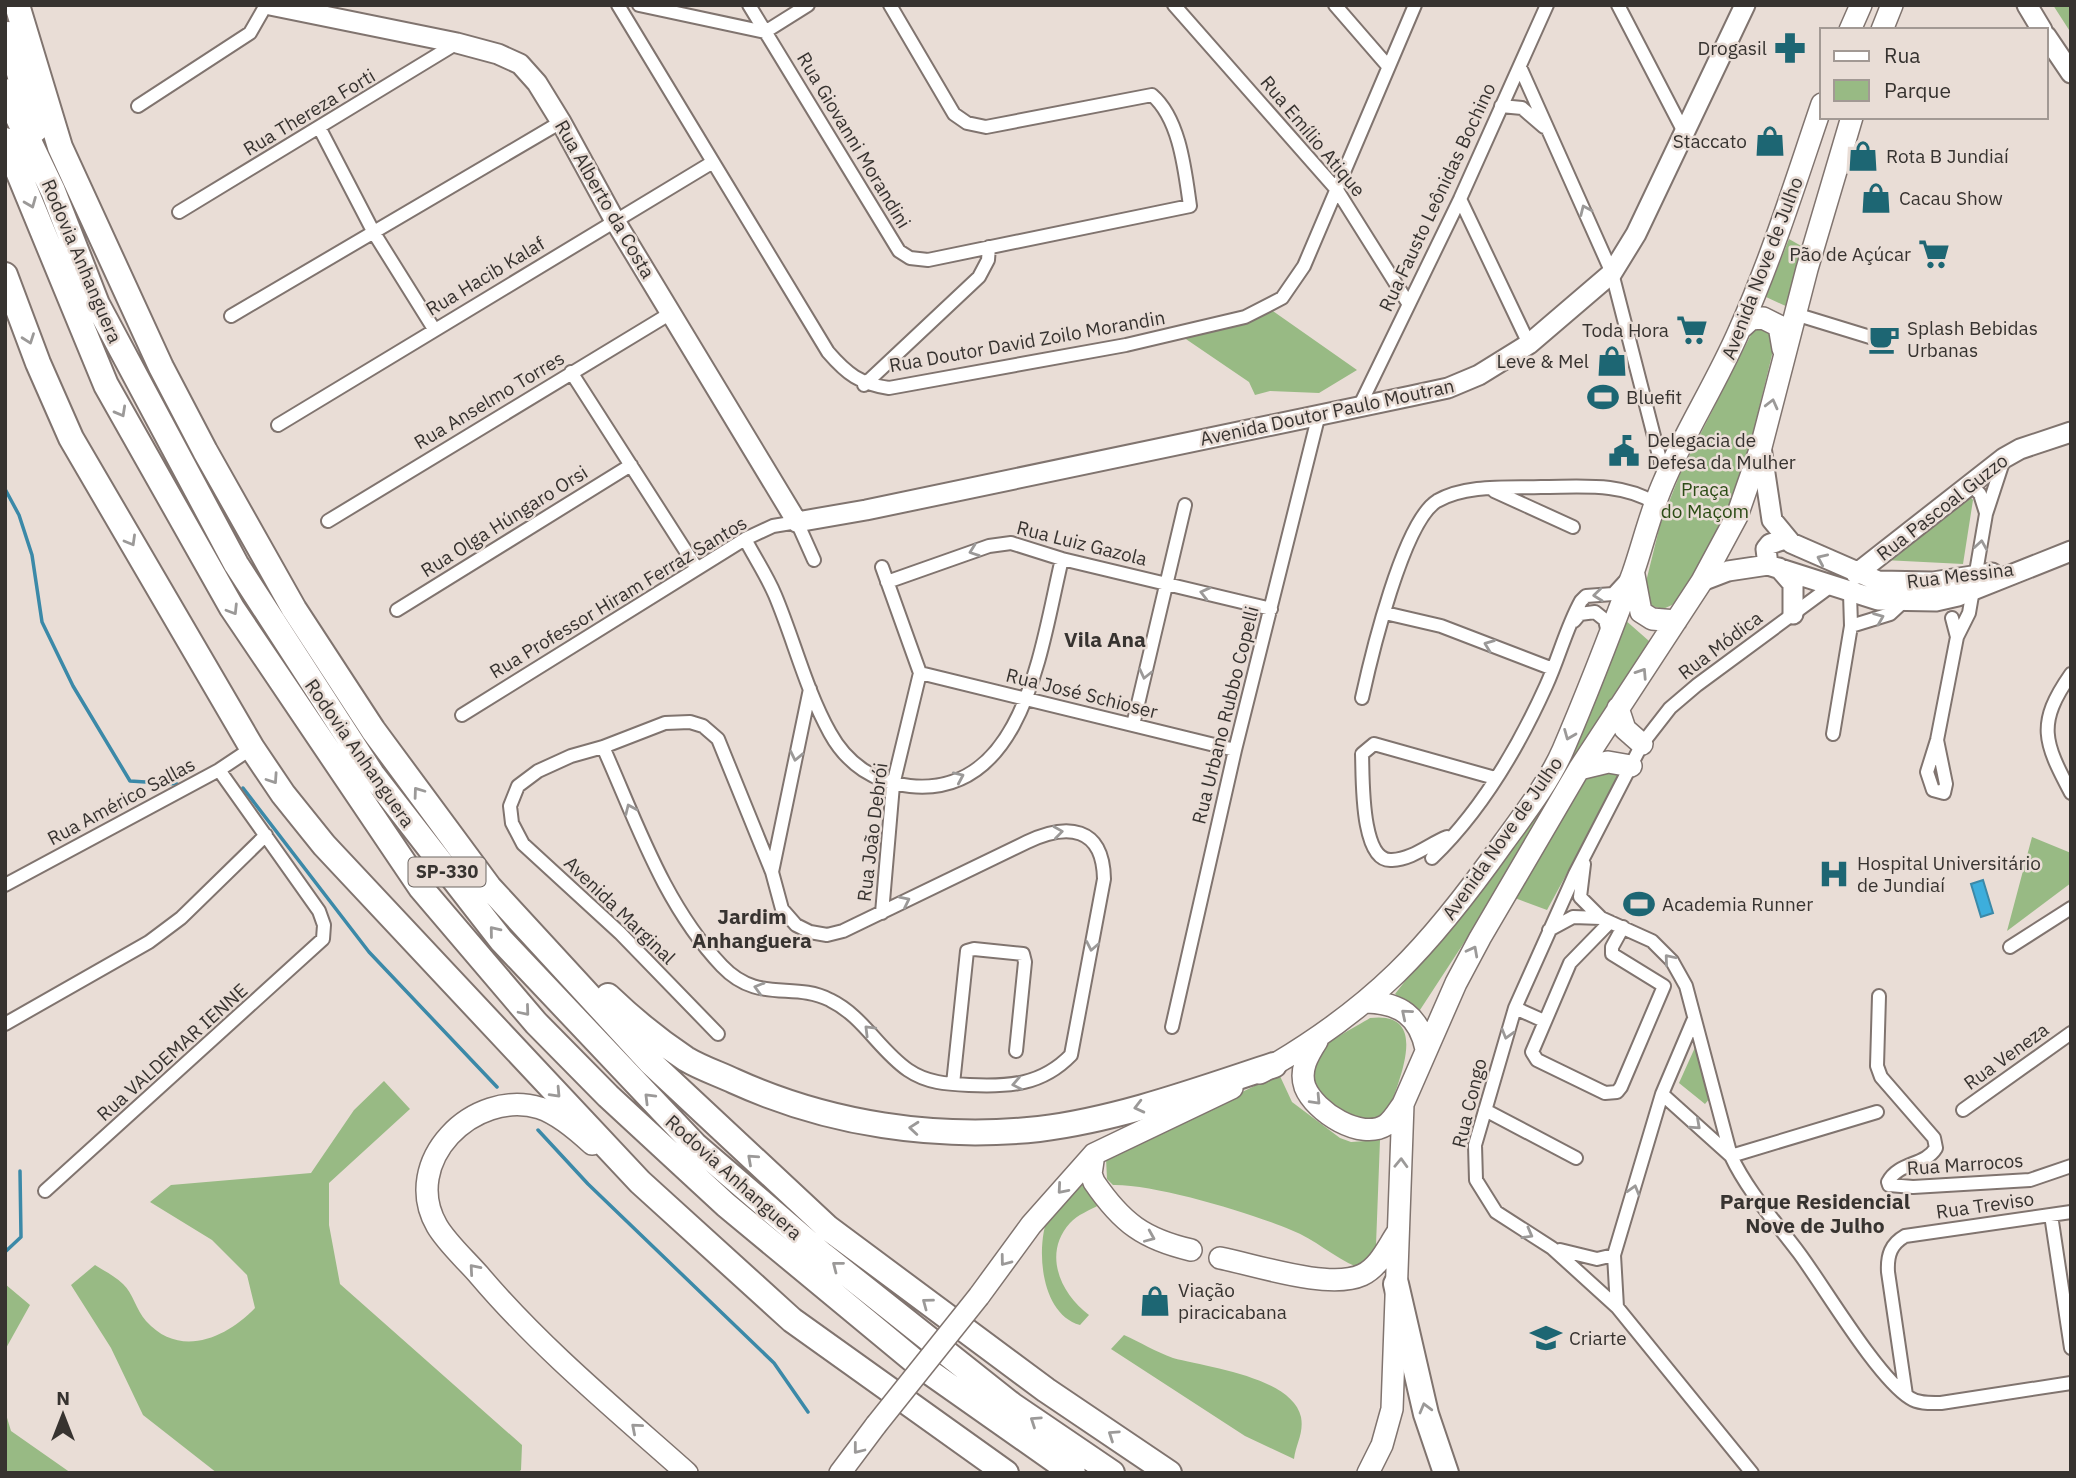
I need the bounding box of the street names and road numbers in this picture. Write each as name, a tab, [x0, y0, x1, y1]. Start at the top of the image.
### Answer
street label: Rua Giovanni Morandini	[792, 48, 916, 232]
street label: Rua Thereza Forti	[239, 63, 379, 161]
street label: Rua Emílio Atique	[1255, 71, 1371, 201]
street label: Rua Fausto Leônidas Bochino	[1373, 79, 1501, 315]
street label: Rua Alberto da Costa	[550, 115, 660, 283]
street label: Avenida Nove de Julho	[1716, 173, 1808, 363]
street label: Rodovia Anhanguera	[37, 175, 127, 347]
street label: Rua Hacib Kalaf	[421, 231, 549, 321]
street label: Rua Doutor David Zoilo Morandin	[887, 305, 1167, 377]
street label: Rua Anselmo Torres	[410, 346, 568, 454]
street label: Avenida Doutor Paulo Moutran	[1198, 373, 1456, 451]
street label: Rua Pascoal Guzzo	[1871, 448, 2013, 566]
street label: Rua Olga Húngaro Orsi	[416, 460, 592, 582]
street label: Rua Professor Hiram Ferraz Santos	[485, 510, 751, 684]
street label: Rua Luiz Gazola	[1014, 515, 1150, 571]
street label: Rua Messina	[1905, 557, 2015, 593]
street label: Rua Urbano Rubbo Copelli	[1186, 604, 1264, 826]
street label: Rua Módica	[1673, 606, 1767, 684]
street label: Rua José Schioser	[1004, 663, 1160, 723]
street label: Rodovia Anhanguera	[300, 674, 420, 832]
street label: Rua Américo Sallas	[43, 752, 199, 850]
street label: Avenida Nove de Julho	[1437, 752, 1567, 924]
street label: Rua João Debrói	[852, 761, 892, 903]
street label: Avenida Marginal	[559, 851, 681, 969]
road number: SP-330	[408, 858, 486, 886]
street label: Rua VALDEMAR IENNE	[92, 978, 252, 1126]
street label: Rua Veneza	[1959, 1017, 2053, 1095]
street label: Rua Congo	[1446, 1056, 1492, 1150]
street label: Rodovia Anhanguera	[661, 1109, 807, 1245]
street label: Rua Marrocos	[1906, 1148, 2024, 1180]
street label: Rua Treviso	[1934, 1186, 2036, 1224]

